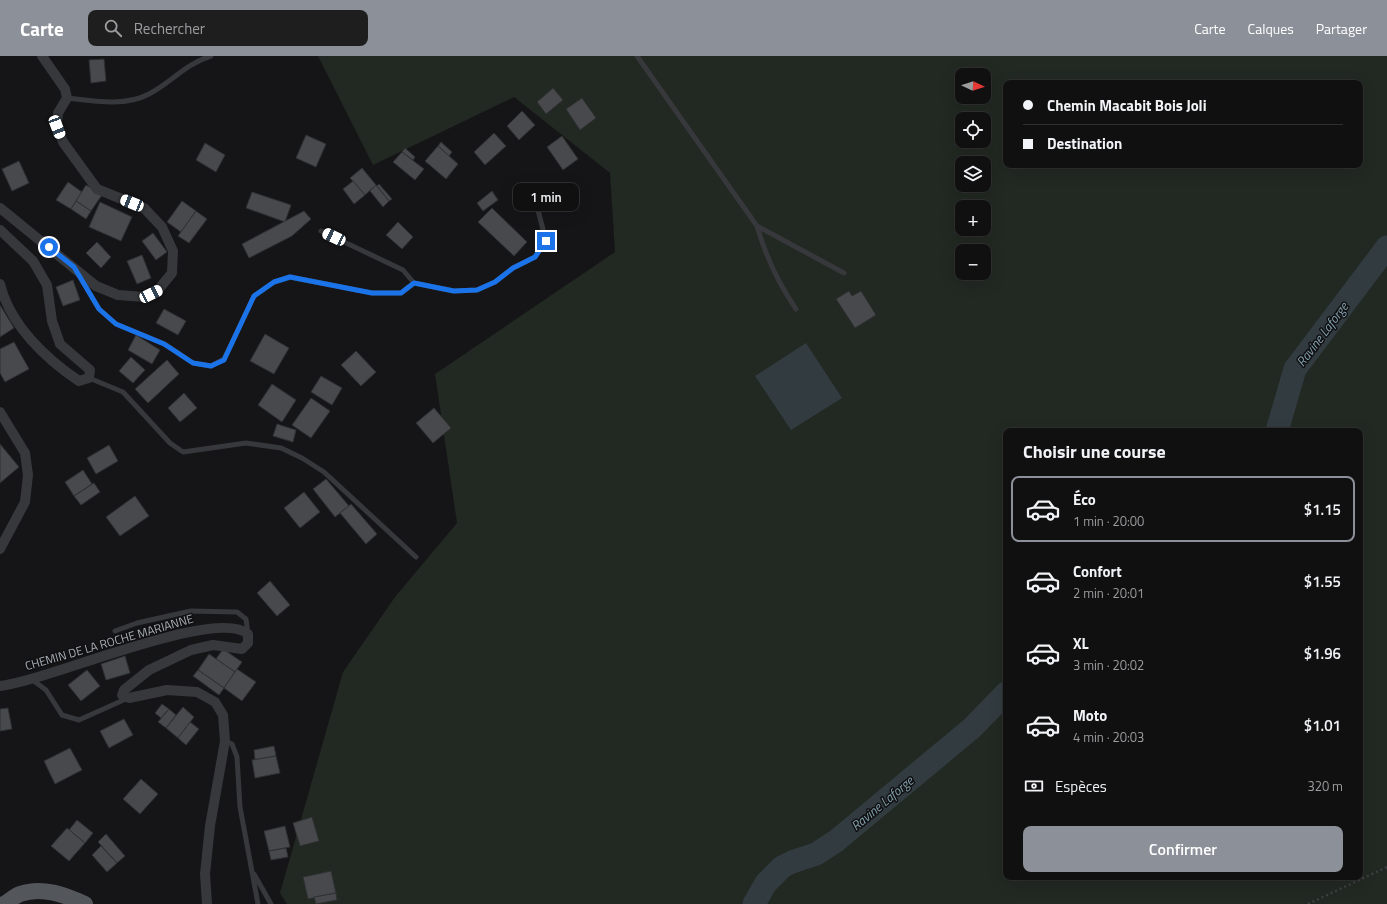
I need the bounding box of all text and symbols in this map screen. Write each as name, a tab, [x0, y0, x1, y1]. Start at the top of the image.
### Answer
search box	[88, 10, 368, 46]
text: Carte	[20, 14, 64, 43]
icon: search	[102, 17, 124, 39]
text: Rechercher	[134, 17, 205, 40]
text: Carte	[1194, 18, 1226, 39]
text: Calques	[1248, 18, 1294, 39]
text: Partager	[1316, 18, 1367, 39]
north arrow	[955, 68, 991, 104]
map controls	[955, 68, 991, 280]
text: Chemin Macabit Bois Joli	[1047, 94, 1207, 117]
button: locate	[955, 112, 991, 148]
car	[47, 114, 67, 140]
text: Destination	[1047, 132, 1122, 155]
button: layers	[955, 156, 991, 192]
callout: 1 min	[513, 183, 579, 211]
text: 1 min	[530, 187, 562, 207]
car	[119, 193, 145, 213]
button: +	[955, 200, 991, 236]
car	[321, 226, 347, 248]
route end	[537, 232, 555, 250]
route start	[40, 238, 58, 256]
button: −	[955, 244, 991, 280]
car	[138, 283, 164, 305]
water label: Ravine Laforge	[1291, 297, 1354, 370]
text: Choisir une course	[1023, 438, 1166, 465]
text: Éco	[1073, 488, 1096, 511]
icon: car	[1025, 491, 1061, 527]
text: $1.15	[1304, 498, 1341, 521]
text: 1 min · 20:00	[1073, 511, 1144, 531]
text: Confort	[1073, 560, 1122, 583]
icon: car	[1025, 563, 1061, 599]
text: $1.55	[1304, 570, 1341, 593]
text: 2 min · 20:01	[1073, 583, 1144, 603]
street label: CHEMIN DE LA ROCHE MARIANNE	[23, 609, 196, 675]
text: XL	[1073, 632, 1089, 655]
icon: car	[1025, 635, 1061, 671]
text: $1.96	[1304, 642, 1341, 665]
text: 3 min · 20:02	[1073, 655, 1144, 675]
text: Moto	[1073, 704, 1107, 727]
icon: car	[1025, 707, 1061, 743]
text: $1.01	[1304, 714, 1341, 737]
text: 4 min · 20:03	[1073, 727, 1144, 747]
water label: Ravine Laforge	[846, 770, 918, 835]
icon: cash	[1023, 775, 1045, 797]
text: Espèces	[1055, 775, 1107, 798]
text: 320 m	[1307, 776, 1343, 796]
button: Confirmer	[1023, 826, 1343, 872]

